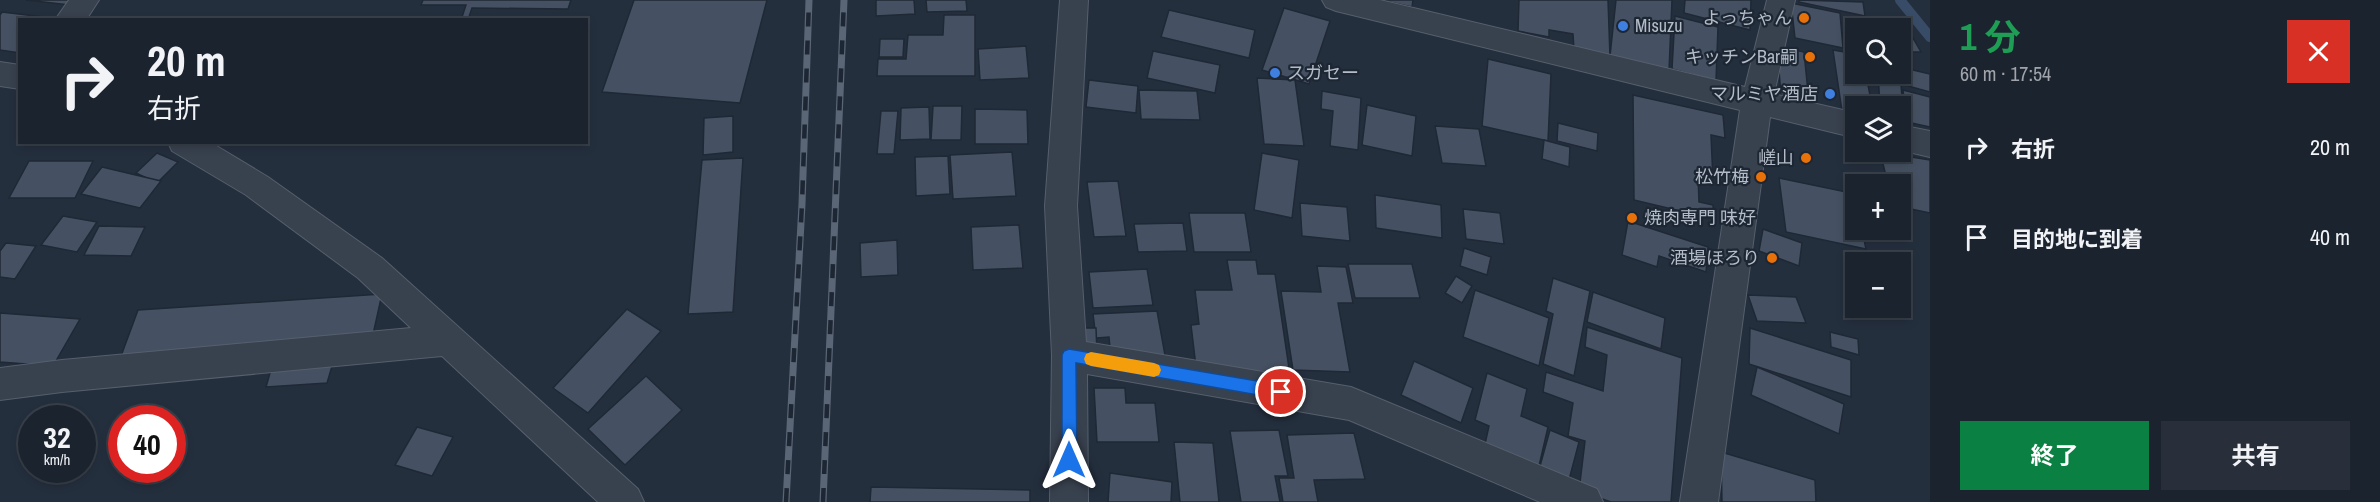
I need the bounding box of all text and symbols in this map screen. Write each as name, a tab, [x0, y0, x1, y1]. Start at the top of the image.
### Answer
place label: よっちゃん	[1703, 5, 1792, 30]
marker: よっちゃん	[1797, 11, 1811, 25]
place label: Misuzu	[1635, 13, 1683, 38]
text: 1 分	[1960, 13, 2021, 61]
map controls	[1845, 18, 1911, 318]
button: search	[1845, 18, 1911, 84]
marker: Misuzu	[1616, 19, 1630, 33]
button: close	[2287, 20, 2350, 83]
text: 20 m	[147, 33, 226, 89]
icon: right	[48, 42, 126, 120]
place label: キッチンBar嗣	[1685, 44, 1798, 69]
marker: キッチンBar嗣	[1803, 50, 1817, 64]
place label: スガセー	[1287, 60, 1359, 85]
text: 60 m · 17:54	[1960, 60, 2051, 87]
marker: スガセー	[1268, 66, 1282, 80]
place label: マルミヤ酒店	[1710, 81, 1818, 106]
marker: マルミヤ酒店	[1823, 87, 1837, 101]
text: 右折	[147, 90, 201, 126]
button: layers	[1845, 96, 1911, 162]
icon: right	[1960, 131, 1993, 164]
text: 20 m	[2310, 132, 2350, 162]
text: 右折	[2011, 134, 2055, 164]
place label: 嵯山	[1758, 145, 1794, 170]
marker: 嵯山	[1799, 151, 1813, 165]
place label: 松竹梅	[1695, 164, 1749, 189]
marker: 松竹梅	[1754, 170, 1768, 184]
button: +	[1845, 174, 1911, 240]
place label: 焼肉専門 味好	[1644, 205, 1756, 230]
marker: 焼肉専門 味好	[1625, 211, 1639, 225]
icon: arrive	[1960, 221, 1993, 254]
text: 40 m	[2310, 222, 2350, 252]
text: 目的地に到着	[2011, 224, 2143, 254]
place label: 酒場ほろり	[1670, 245, 1760, 270]
marker: 酒場ほろり	[1765, 251, 1779, 265]
button: −	[1845, 252, 1911, 318]
pin	[1255, 366, 1306, 417]
icon: arrive	[1264, 375, 1297, 408]
speed limit sign: 40	[108, 405, 186, 483]
text: 32	[43, 417, 71, 457]
button: 終了	[1960, 421, 2149, 490]
button: 共有	[2161, 421, 2350, 490]
position arrow	[1037, 428, 1101, 492]
text: km/h	[44, 449, 70, 470]

